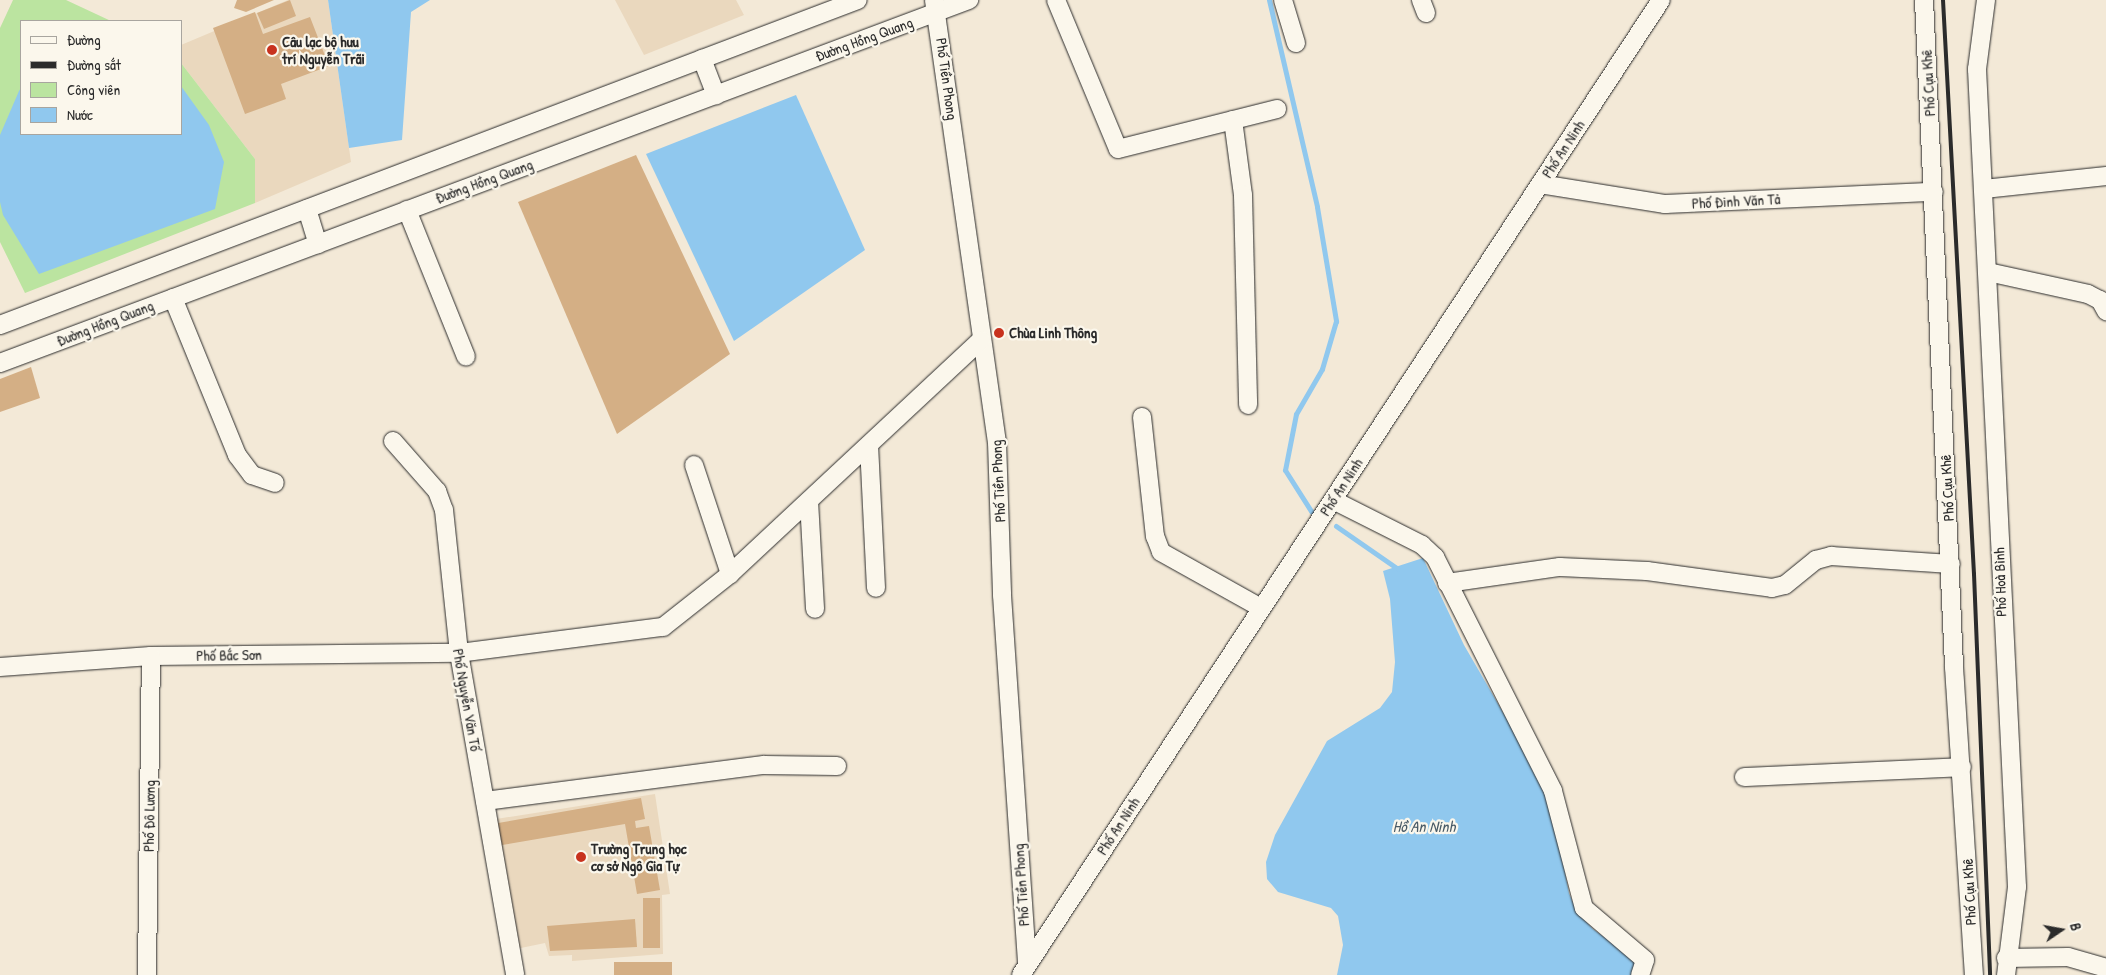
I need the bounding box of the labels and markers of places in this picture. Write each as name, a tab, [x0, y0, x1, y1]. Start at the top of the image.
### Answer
place label: Câu lạc bộ hưu trí Nguyễn Trãi	[282, 32, 365, 67]
marker: Câu lạc bộ hưu trí Nguyễn Trãi	[266, 44, 278, 56]
place label: Chùa Linh Thông	[1009, 324, 1097, 342]
marker: Chùa Linh Thông	[993, 327, 1005, 339]
place label: Trường Trung học cơ sở Ngô Gia Tự	[591, 839, 687, 874]
marker: Trường Trung học cơ sở Ngô Gia Tự	[575, 851, 587, 863]

